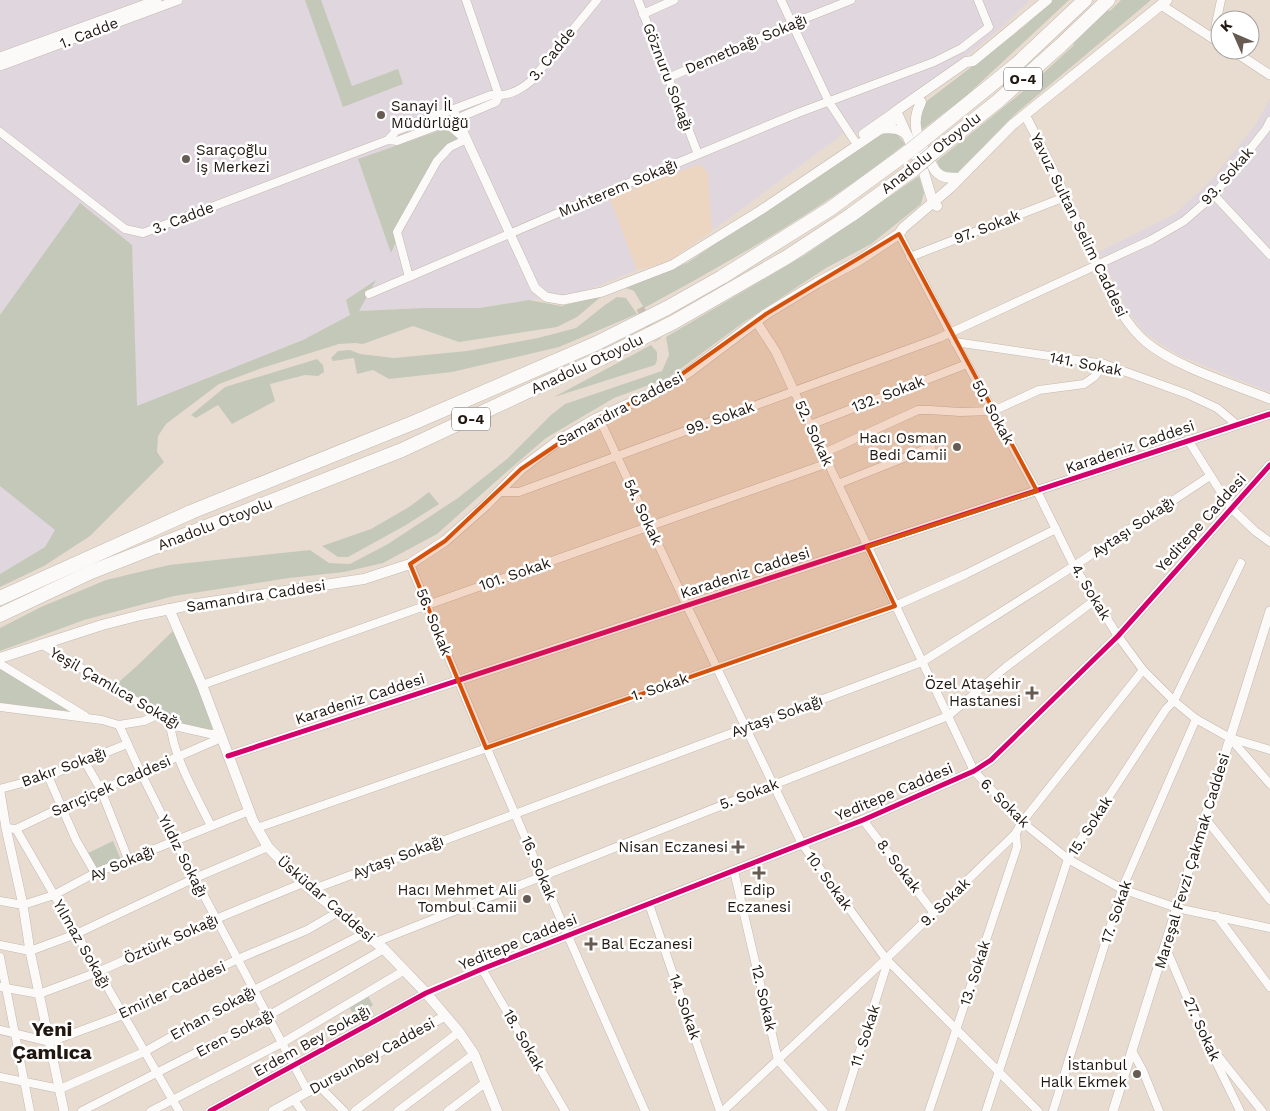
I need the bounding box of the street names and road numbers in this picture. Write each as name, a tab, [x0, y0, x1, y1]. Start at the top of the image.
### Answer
street label: Demetbağı Sokağı	[682, 10, 810, 78]
street label: 1. Cadde	[57, 14, 121, 52]
street label: Göznuru Sokağı	[639, 20, 697, 134]
street label: 3. Cadde	[525, 23, 579, 85]
road number: O-4	[1004, 68, 1042, 90]
street label: Anadolu Otoyolu	[877, 108, 985, 198]
street label: Yavuz Sultan Selim Caddesi	[1027, 130, 1131, 320]
street label: 93. Sokak	[1197, 143, 1257, 209]
street label: Muhterem Sokağı	[556, 155, 680, 221]
street label: 3. Cadde	[150, 198, 216, 238]
street label: 97. Sokak	[952, 206, 1023, 248]
street label: Anadolu Otoyolu	[528, 330, 646, 398]
street label: 141. Sokak	[1048, 348, 1124, 380]
street label: Samandıra Caddesi	[554, 368, 686, 450]
street label: 132. Sokak	[849, 372, 927, 416]
street label: 50. Sokak	[968, 377, 1018, 448]
street label: 99. Sokak	[683, 397, 757, 439]
street label: 52. Sokak	[791, 397, 837, 469]
road number: O-4	[452, 408, 490, 430]
street label: Karadeniz Caddesi	[1063, 416, 1197, 478]
street label: Yeditepe Caddesi	[1152, 470, 1250, 576]
street label: 54. Sokak	[620, 476, 666, 548]
street label: Aytaşı Sokağı	[1088, 493, 1178, 561]
street label: Anadolu Otoyolu	[155, 494, 275, 554]
street label: Karadeniz Caddesi	[678, 544, 812, 602]
street label: 101. Sokak	[477, 553, 553, 595]
street label: 4. Sokak	[1067, 561, 1115, 624]
street label: Samandıra Caddesi	[185, 576, 327, 616]
street label: 56. Sokak	[412, 586, 456, 659]
street label: Yeşil Çamlıca Sokağı	[46, 643, 184, 733]
street label: 1. Sokak	[629, 669, 691, 705]
street label: Karadeniz Caddesi	[293, 670, 427, 728]
street label: Aytaşı Sokağı	[729, 691, 825, 741]
street label: Bakır Sokağı	[19, 743, 109, 791]
street label: Mareşal Fevzi Çakmak Caddesi	[1151, 751, 1233, 971]
street label: Sarıçiçek Caddesi	[48, 752, 174, 820]
street label: Yeditepe Caddesi	[833, 759, 955, 825]
street label: 5. Sokak	[717, 774, 782, 813]
street label: 6. Sokak	[977, 775, 1034, 832]
street label: 15. Sokak	[1064, 792, 1116, 859]
street label: Yıldız Sokağı	[154, 812, 212, 900]
street label: Aytaşı Sokağı	[350, 831, 446, 883]
street label: 16. Sokak	[517, 833, 561, 903]
street label: 8. Sokak	[873, 836, 925, 897]
street label: Ay Sokağı	[87, 841, 157, 885]
street label: 10. Sokak	[802, 848, 857, 914]
street label: Üsküdar Caddesi	[274, 852, 378, 946]
street label: 9. Sokak	[916, 874, 974, 930]
street label: 17. Sokak	[1097, 877, 1135, 946]
street label: Yılmaz Sokağı	[49, 896, 115, 992]
street label: Öztürk Sokağı	[121, 910, 221, 968]
street label: Yeditepe Caddesi	[456, 910, 580, 974]
street label: 13. Sokak	[956, 938, 994, 1008]
street label: Emirler Caddesi	[116, 957, 228, 1023]
street label: 12. Sokak	[748, 963, 780, 1033]
street label: 14. Sokak	[665, 972, 705, 1043]
street label: Erhan Sokağı	[167, 982, 259, 1044]
street label: 27. Sokak	[1180, 994, 1224, 1064]
street label: Erdem Bey Sokağı	[250, 1001, 374, 1081]
street label: 11. Sokak	[846, 1002, 884, 1070]
street label: Eren Sokağı	[193, 1005, 277, 1061]
street label: 18. Sokak	[499, 1006, 549, 1074]
street label: Dursunbey Caddesi	[306, 1014, 438, 1098]

